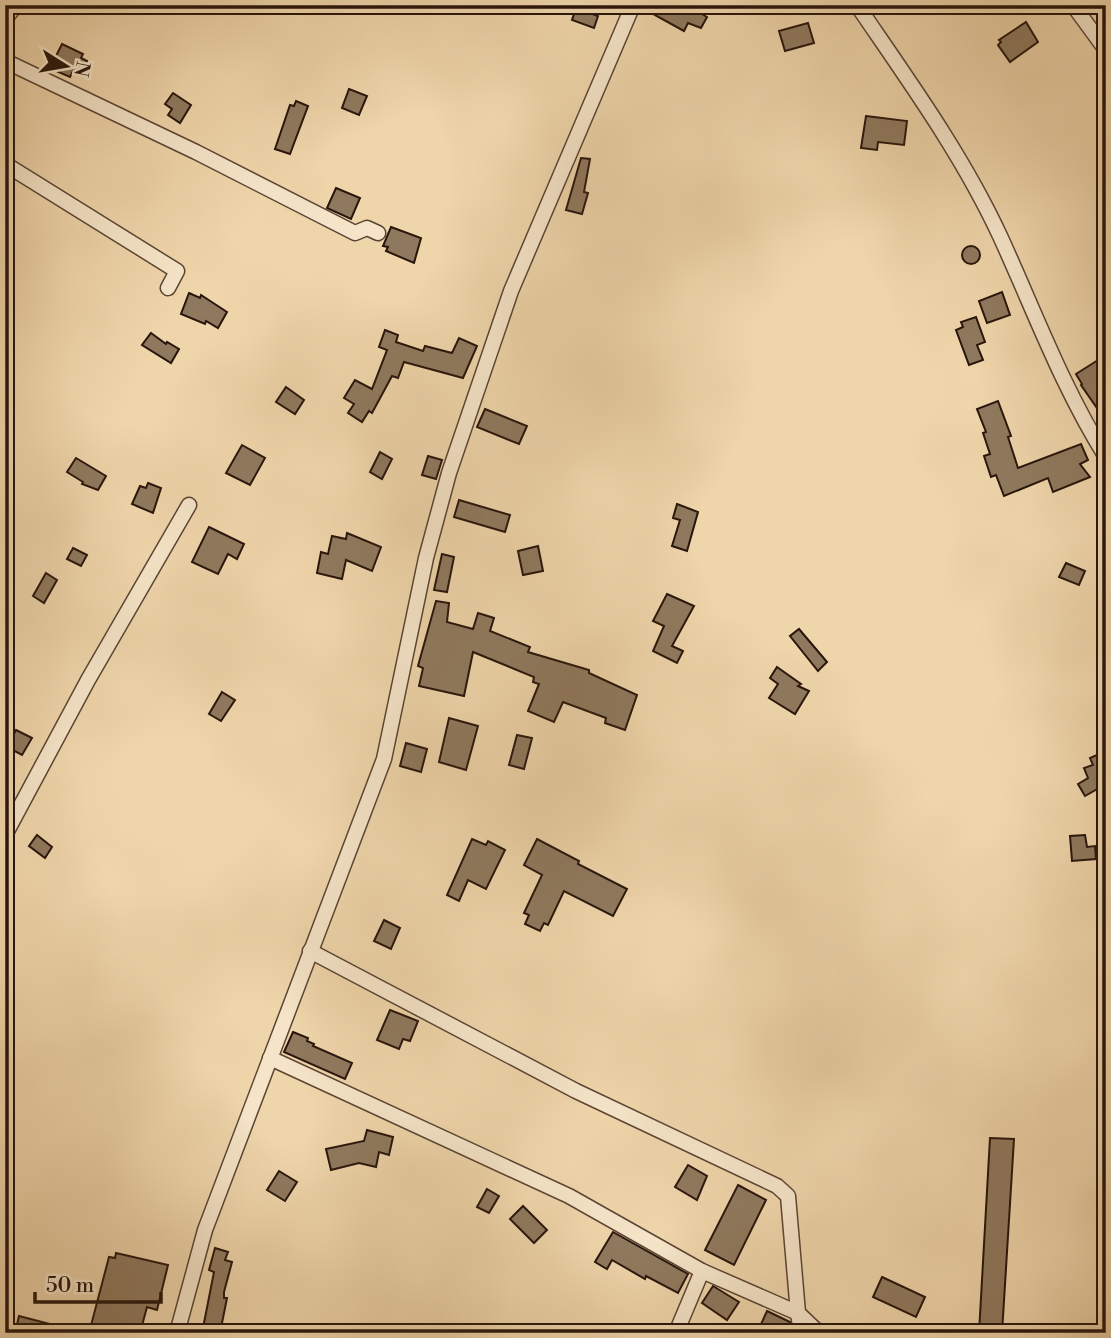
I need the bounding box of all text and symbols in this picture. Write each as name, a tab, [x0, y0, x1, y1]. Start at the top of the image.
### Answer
north arrow	[32, 32, 102, 102]
text: N	[68, 59, 95, 79]
scale bar	[35, 1261, 161, 1305]
text: 50 m	[46, 1273, 94, 1299]

